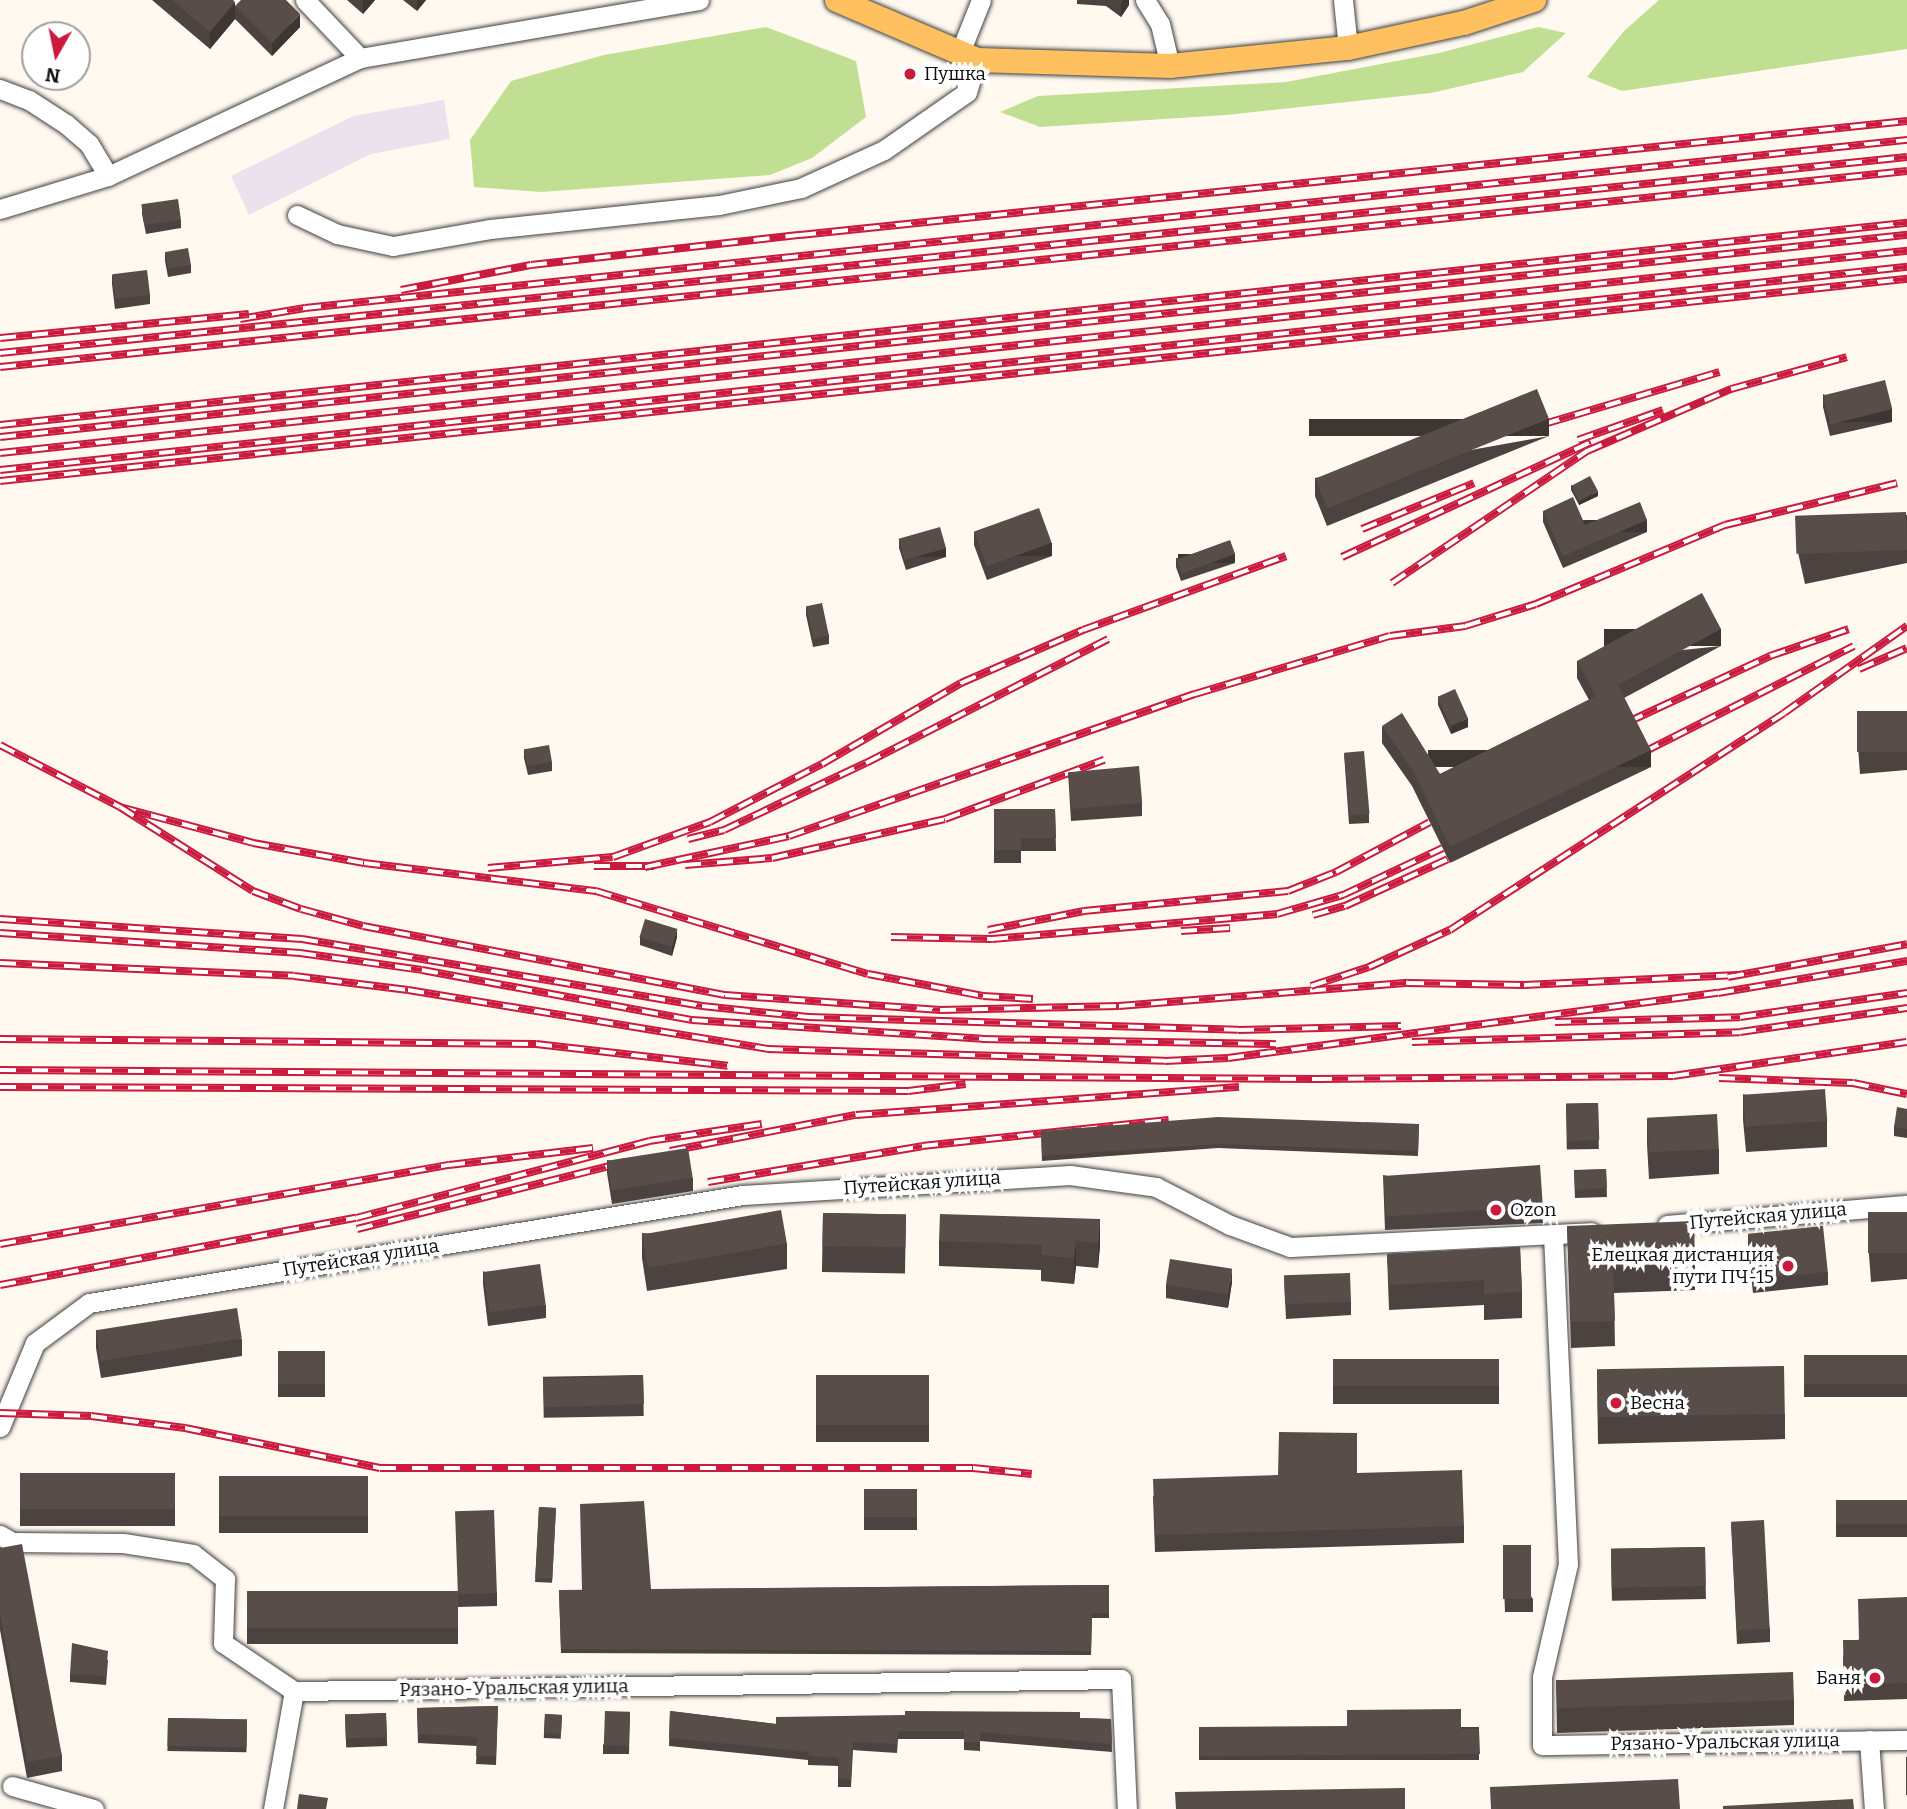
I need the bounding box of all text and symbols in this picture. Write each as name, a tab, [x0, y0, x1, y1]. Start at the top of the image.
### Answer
north arrow	[21, 21, 91, 91]
text: N	[44, 63, 62, 88]
place label: Пушка	[924, 63, 986, 85]
marker: Пушка	[902, 66, 918, 82]
street label: Путейская улица	[843, 1166, 1001, 1200]
street label: Путейская улица	[1689, 1198, 1847, 1234]
place label: Ozon	[1510, 1199, 1556, 1221]
marker: Ozon	[1488, 1202, 1504, 1218]
street label: Путейская улица	[281, 1234, 441, 1282]
place label: Елецкая дистанция пути ПЧ-15	[1591, 1244, 1774, 1288]
marker: Елецкая дистанция пути ПЧ-15	[1780, 1258, 1796, 1274]
place label: Весна	[1630, 1392, 1685, 1414]
marker: Весна	[1608, 1395, 1624, 1411]
place label: Баня	[1816, 1667, 1861, 1689]
marker: Баня	[1867, 1670, 1883, 1686]
street label: Рязано-Уральская улица	[399, 1675, 629, 1701]
street label: Рязано-Уральская улица	[1610, 1729, 1840, 1755]

